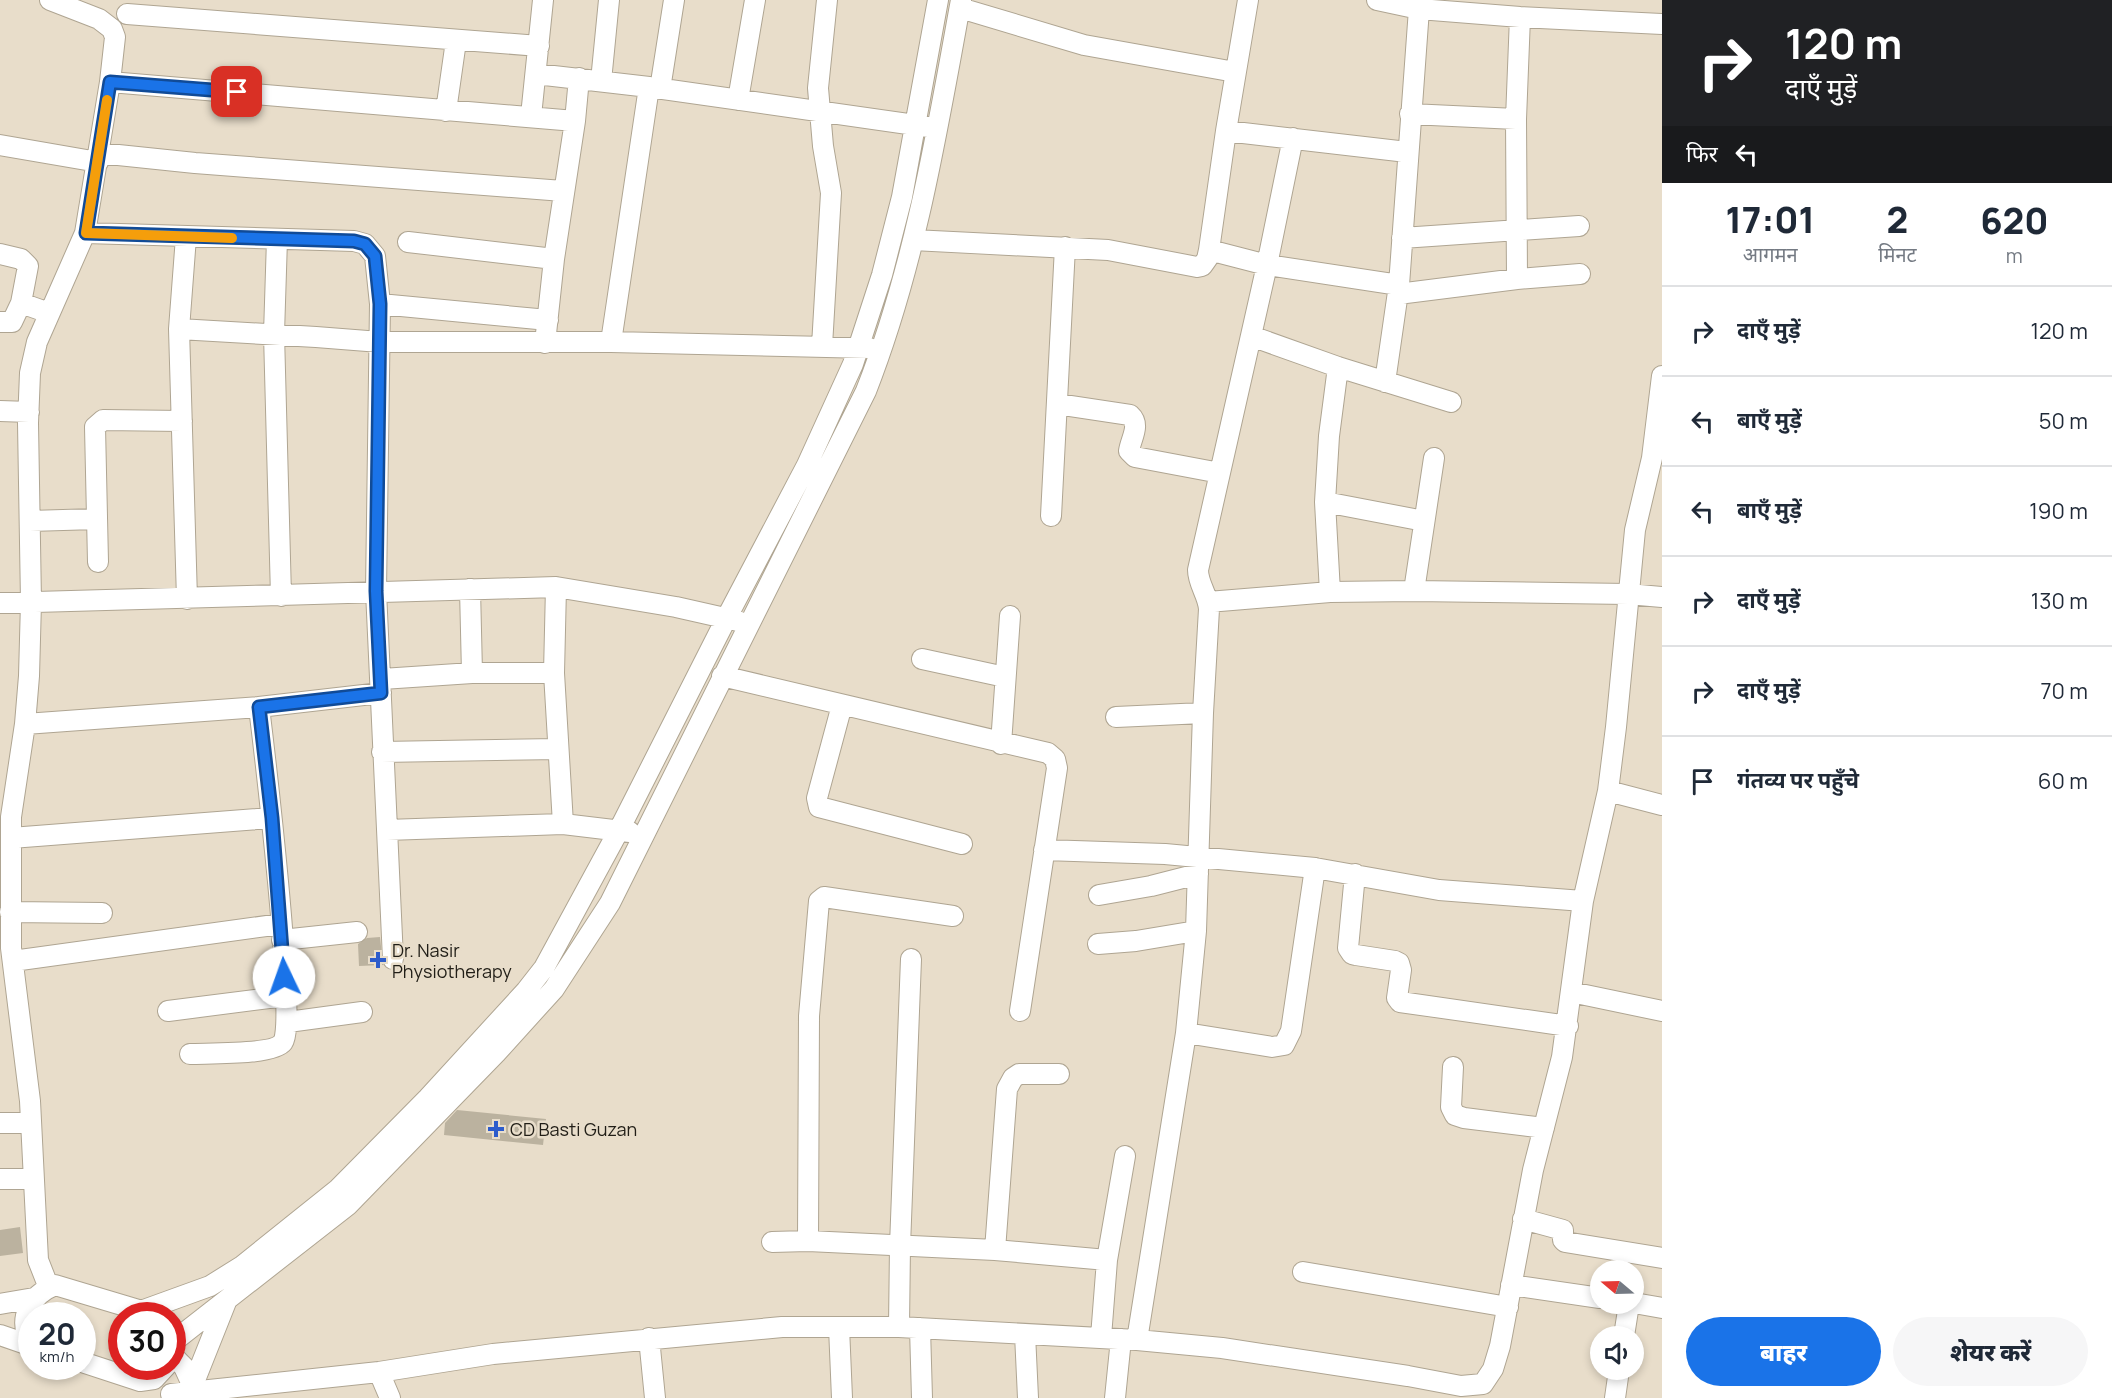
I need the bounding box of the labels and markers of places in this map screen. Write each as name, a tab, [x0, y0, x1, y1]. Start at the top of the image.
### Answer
pin	[211, 66, 262, 117]
place label: Dr. Nasir Physiotherapy	[392, 938, 512, 983]
marker: Dr. Nasir Physiotherapy	[369, 951, 387, 969]
place label: CD Basti Guzan	[510, 1117, 637, 1141]
marker: CD Basti Guzan	[487, 1120, 505, 1138]

